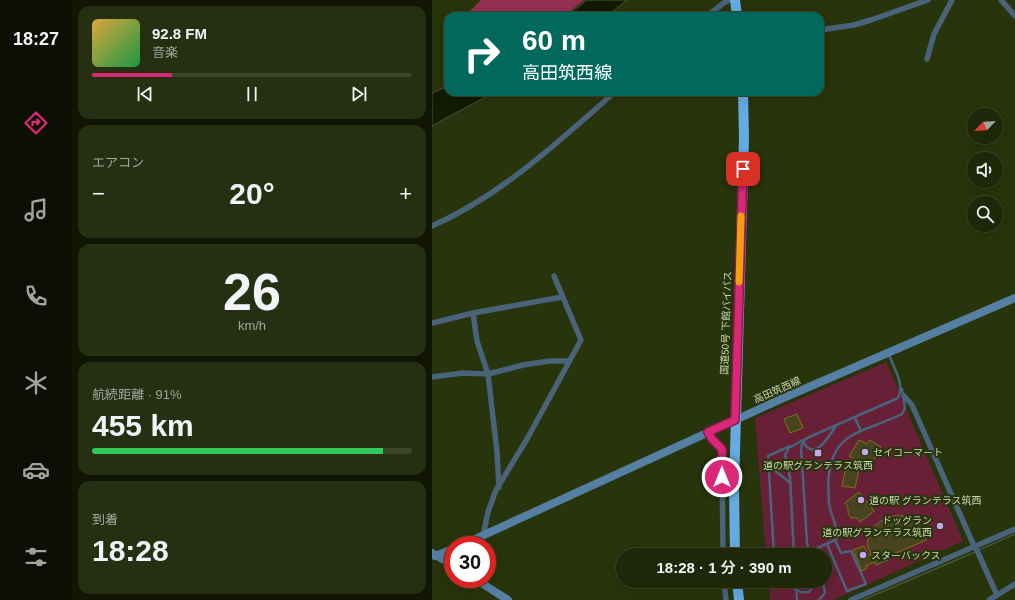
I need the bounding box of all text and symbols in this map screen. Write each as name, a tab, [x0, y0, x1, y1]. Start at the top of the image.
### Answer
text: 92.8 FM	[152, 25, 207, 42]
text: 60 m	[522, 25, 586, 56]
icon: right	[456, 28, 508, 80]
text: 18:27	[13, 29, 59, 49]
text: 音楽	[152, 45, 178, 60]
text: 高田筑西線	[522, 63, 612, 83]
icon: previous	[134, 83, 156, 105]
icon: pause	[241, 83, 263, 105]
icon: next	[348, 83, 370, 105]
north arrow	[967, 108, 1003, 144]
map controls	[967, 108, 1003, 232]
icon: directions	[22, 109, 50, 137]
pin	[726, 152, 760, 186]
button: sound	[967, 152, 1003, 188]
text: エアコン	[92, 155, 144, 170]
icon: arrive	[732, 158, 754, 180]
text: 20°	[229, 177, 275, 210]
text: −	[92, 181, 105, 206]
text: +	[399, 181, 412, 206]
icon: music	[22, 196, 50, 224]
button: search	[967, 196, 1003, 232]
text: 26	[223, 263, 281, 321]
street label: 国道50号 下館バイパス	[719, 271, 733, 375]
icon: phone	[22, 282, 50, 310]
text: km/h	[238, 318, 266, 333]
icon: climate	[22, 369, 50, 397]
street label: 高田筑西線	[752, 375, 802, 405]
text: 航続距離 · 91%	[92, 387, 182, 402]
text: 455 km	[92, 409, 194, 442]
marker: セイコーマート	[860, 447, 870, 457]
place label: セイコーマート	[873, 447, 943, 458]
marker: 道の駅グランテラス筑西	[813, 448, 823, 458]
icon: car	[22, 456, 50, 484]
position arrow	[701, 456, 743, 498]
place label: 道の駅グランテラス筑西	[763, 460, 873, 471]
marker: 道の駅 グランテラス筑西	[856, 495, 866, 505]
place label: 道の駅 グランテラス筑西	[869, 495, 982, 506]
text: 到着	[92, 512, 118, 527]
place label: ドッグラン 道の駅グランテラス筑西	[822, 515, 932, 538]
marker: ドッグラン 道の駅グランテラス筑西	[935, 521, 945, 531]
text: 18:28	[92, 534, 169, 567]
speed limit sign: 30	[444, 536, 496, 588]
icon: filters	[22, 543, 50, 571]
marker: スターバックス	[858, 550, 868, 560]
place label: スターバックス	[871, 550, 941, 561]
text: 18:28 · 1 分 · 390 m	[656, 559, 792, 576]

